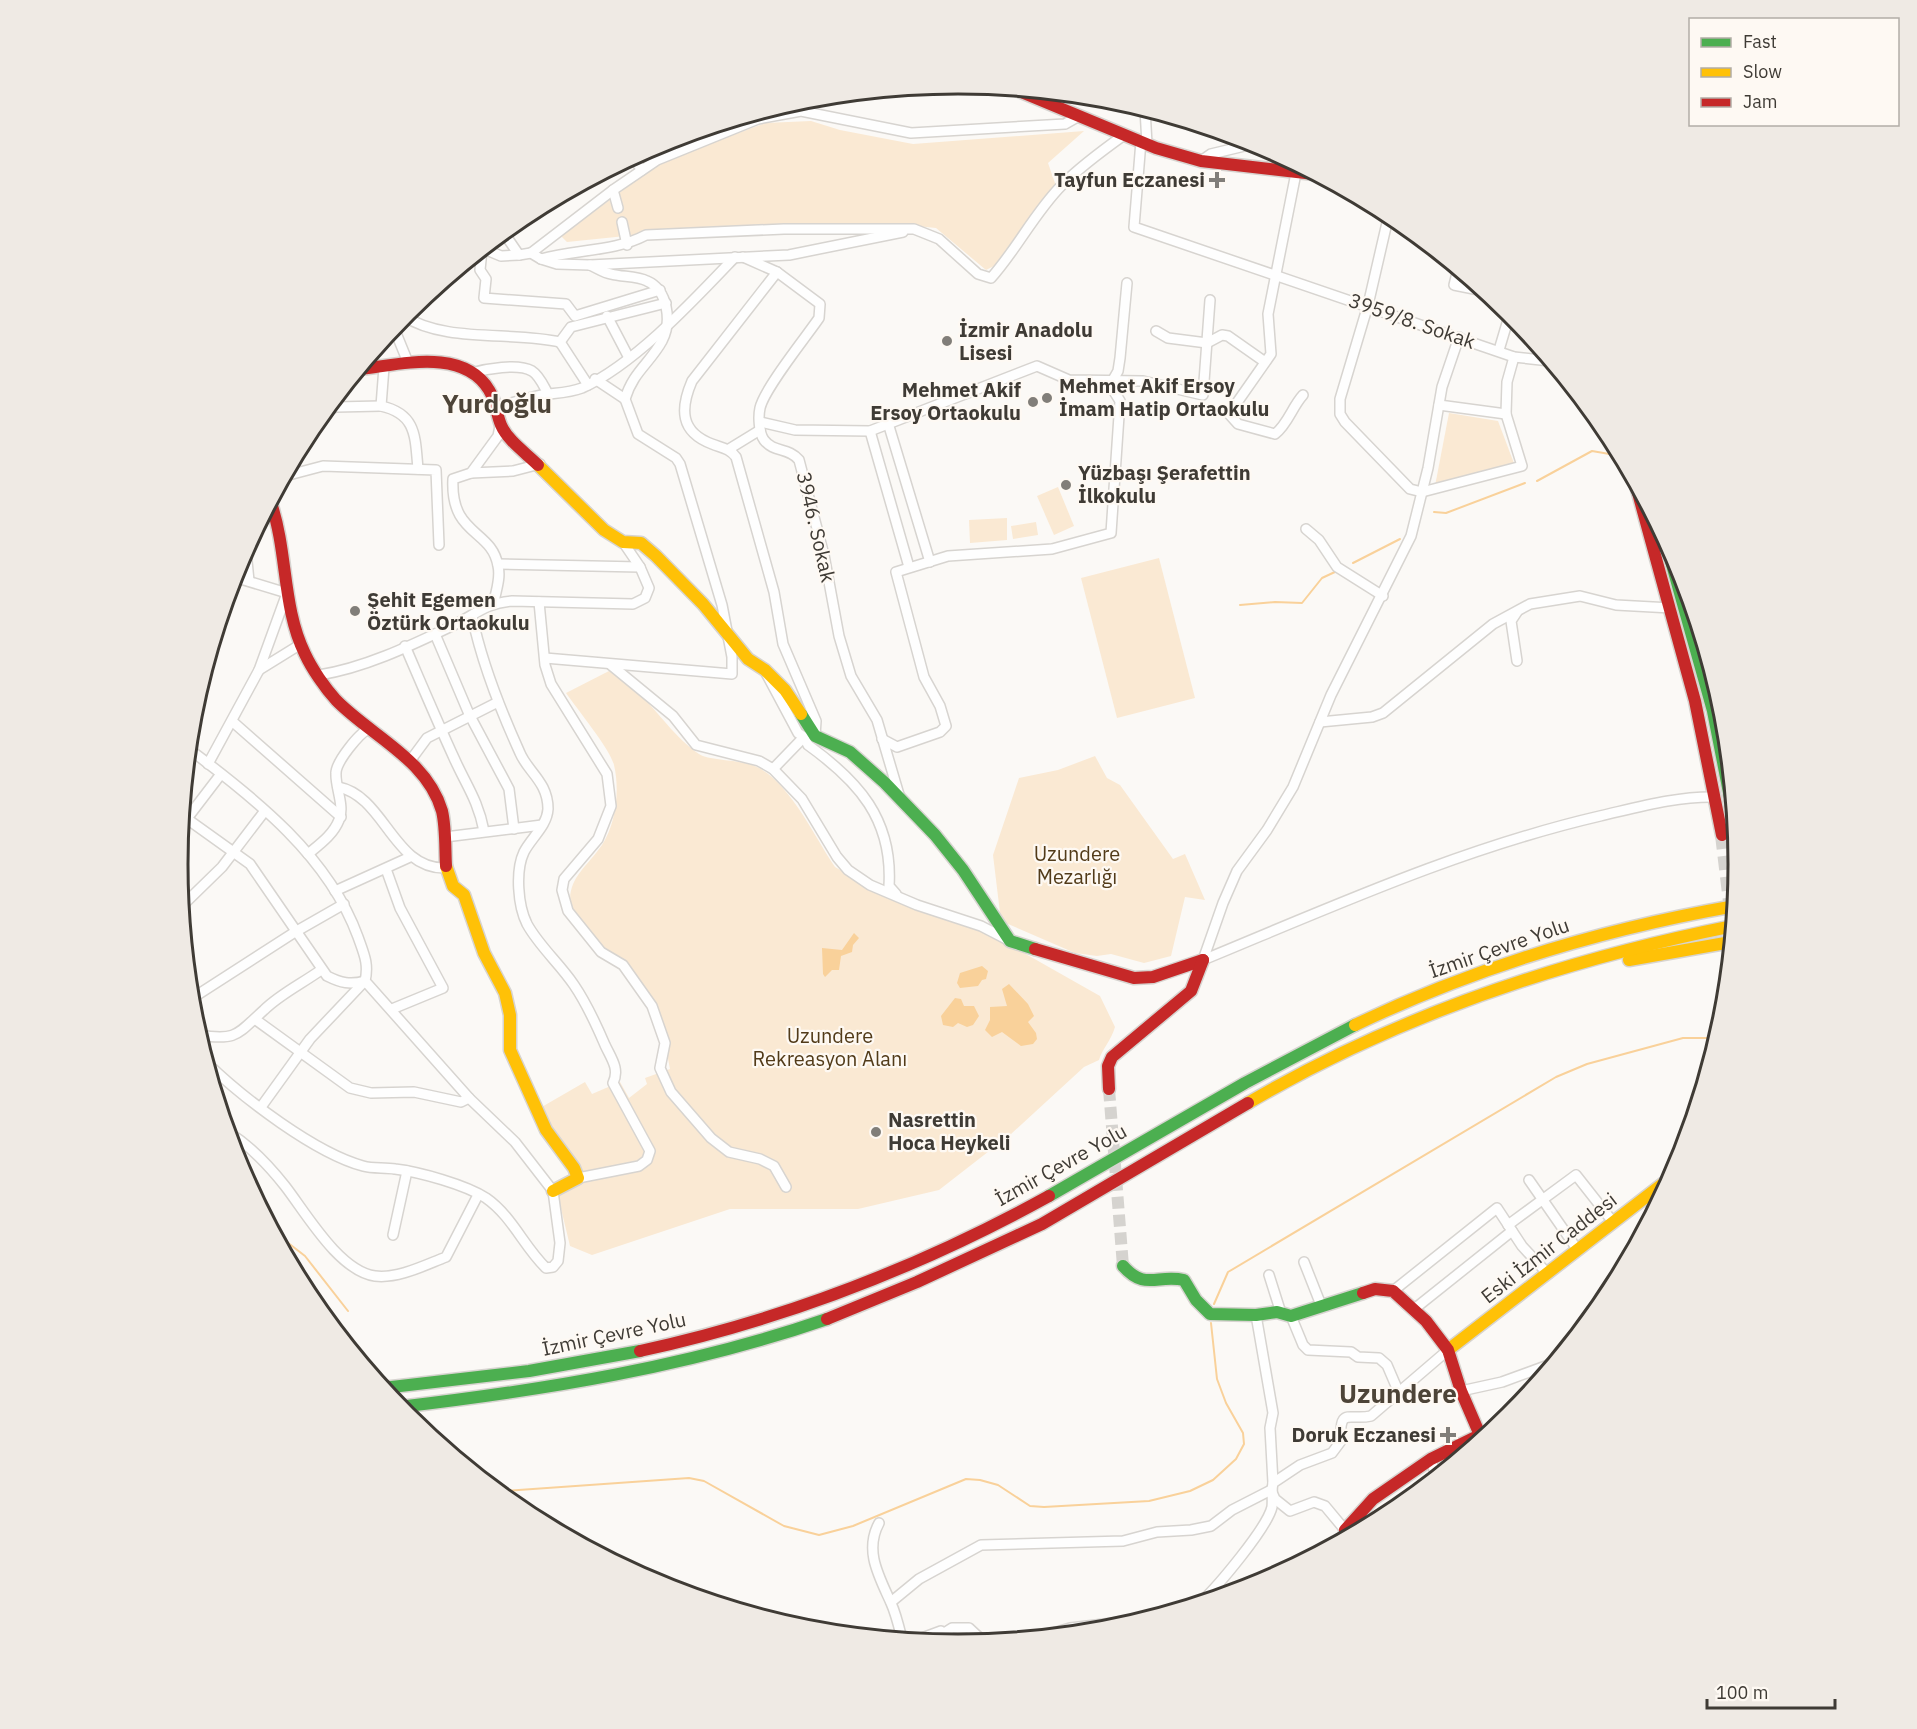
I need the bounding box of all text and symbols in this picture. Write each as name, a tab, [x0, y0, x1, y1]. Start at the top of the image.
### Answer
legend	[1689, 18, 1899, 126]
text: Fast	[1743, 30, 1777, 53]
text: Slow	[1743, 60, 1782, 83]
text: Jam	[1743, 90, 1778, 113]
place label: Tayfun Eczanesi	[1054, 166, 1205, 193]
marker: Tayfun Eczanesi	[1210, 173, 1224, 187]
street label: 3959/8. Sokak	[1345, 286, 1480, 355]
place label: İzmir Anadolu Lisesi	[959, 316, 1093, 366]
marker: İzmir Anadolu Lisesi	[940, 334, 954, 348]
place label: Mehmet Akif Ersoy İmam Hatip Ortaokulu	[1059, 372, 1270, 422]
place label: Mehmet Akif Ersoy Ortaokulu	[870, 376, 1021, 426]
district label: Yurdoğlu	[442, 386, 552, 420]
marker: Mehmet Akif Ersoy İmam Hatip Ortaokulu	[1040, 391, 1054, 405]
marker: Mehmet Akif Ersoy Ortaokulu	[1026, 395, 1040, 409]
place label: Yüzbaşı Şerafettin İlkokulu	[1078, 459, 1251, 509]
street label: 3946. Sokak	[791, 469, 842, 585]
marker: Yüzbaşı Şerafettin İlkokulu	[1059, 478, 1073, 492]
place label: Şehit Egemen Öztürk Ortaokulu	[367, 586, 530, 636]
marker: Şehit Egemen Öztürk Ortaokulu	[348, 604, 362, 618]
park label: Uzundere Mezarlığı	[1034, 840, 1120, 890]
street label: İzmir Çevre Yolu	[1425, 911, 1573, 984]
park label: Uzundere Rekreasyon Alanı	[753, 1022, 907, 1072]
place label: Nasrettin Hoca Heykeli	[888, 1106, 1010, 1156]
street label: İzmir Çevre Yolu	[990, 1117, 1131, 1212]
marker: Nasrettin Hoca Heykeli	[869, 1125, 883, 1139]
street label: Eski İzmir Caddesi	[1475, 1186, 1622, 1309]
street label: İzmir Çevre Yolu	[539, 1305, 688, 1362]
district label: Uzundere	[1339, 1376, 1457, 1410]
place label: Doruk Eczanesi	[1292, 1421, 1436, 1448]
marker: Doruk Eczanesi	[1441, 1428, 1455, 1442]
scale bar	[1707, 1672, 1834, 1710]
text: 100 m	[1716, 1681, 1768, 1704]

